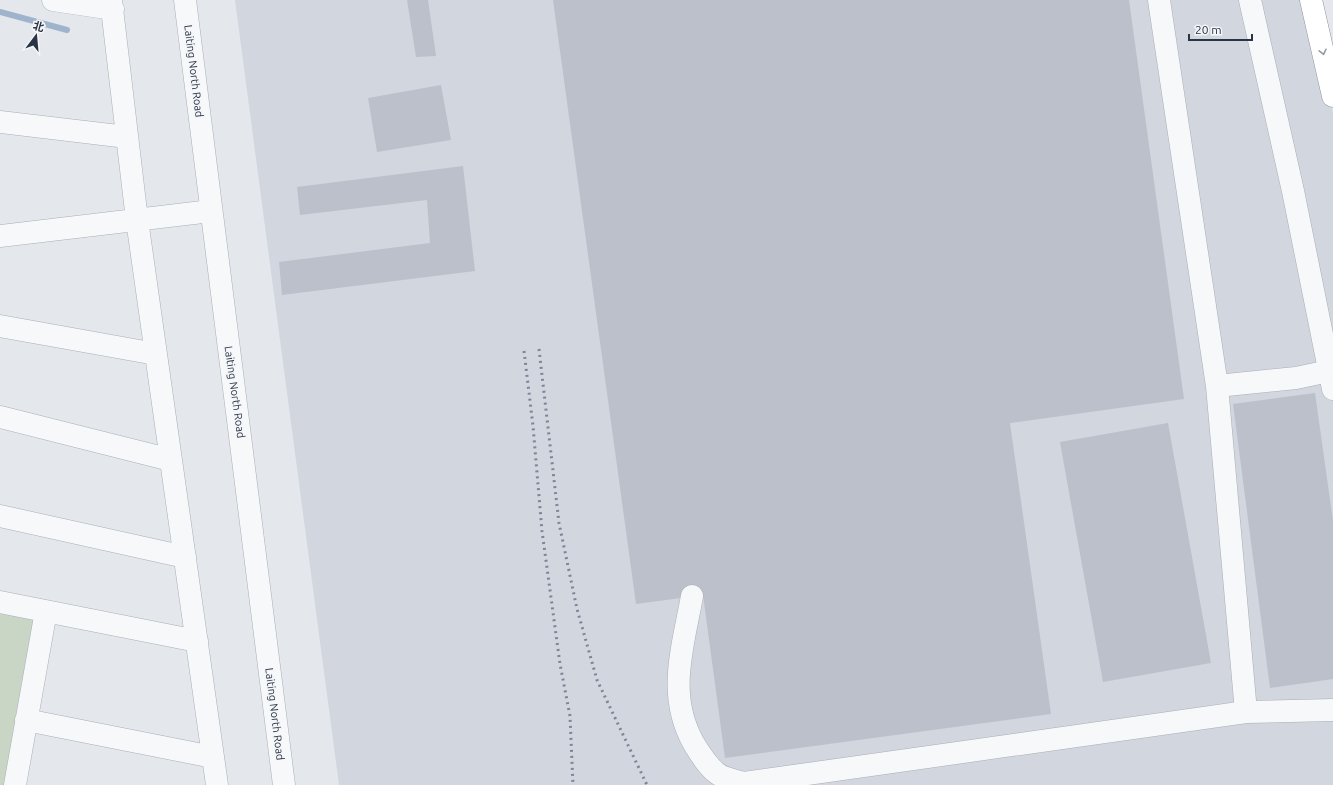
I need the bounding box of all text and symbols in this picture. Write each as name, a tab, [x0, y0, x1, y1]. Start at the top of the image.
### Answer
north arrow	[16, 16, 56, 56]
scale bar	[1189, 16, 1252, 42]
text: 北	[32, 19, 46, 34]
text: 20 m	[1195, 23, 1222, 36]
street label: Laiting North Road	[182, 24, 206, 118]
one-way arrow	[1319, 49, 1327, 55]
street label: Laiting North Road	[223, 345, 247, 439]
street label: Laiting North Road	[263, 667, 287, 761]

